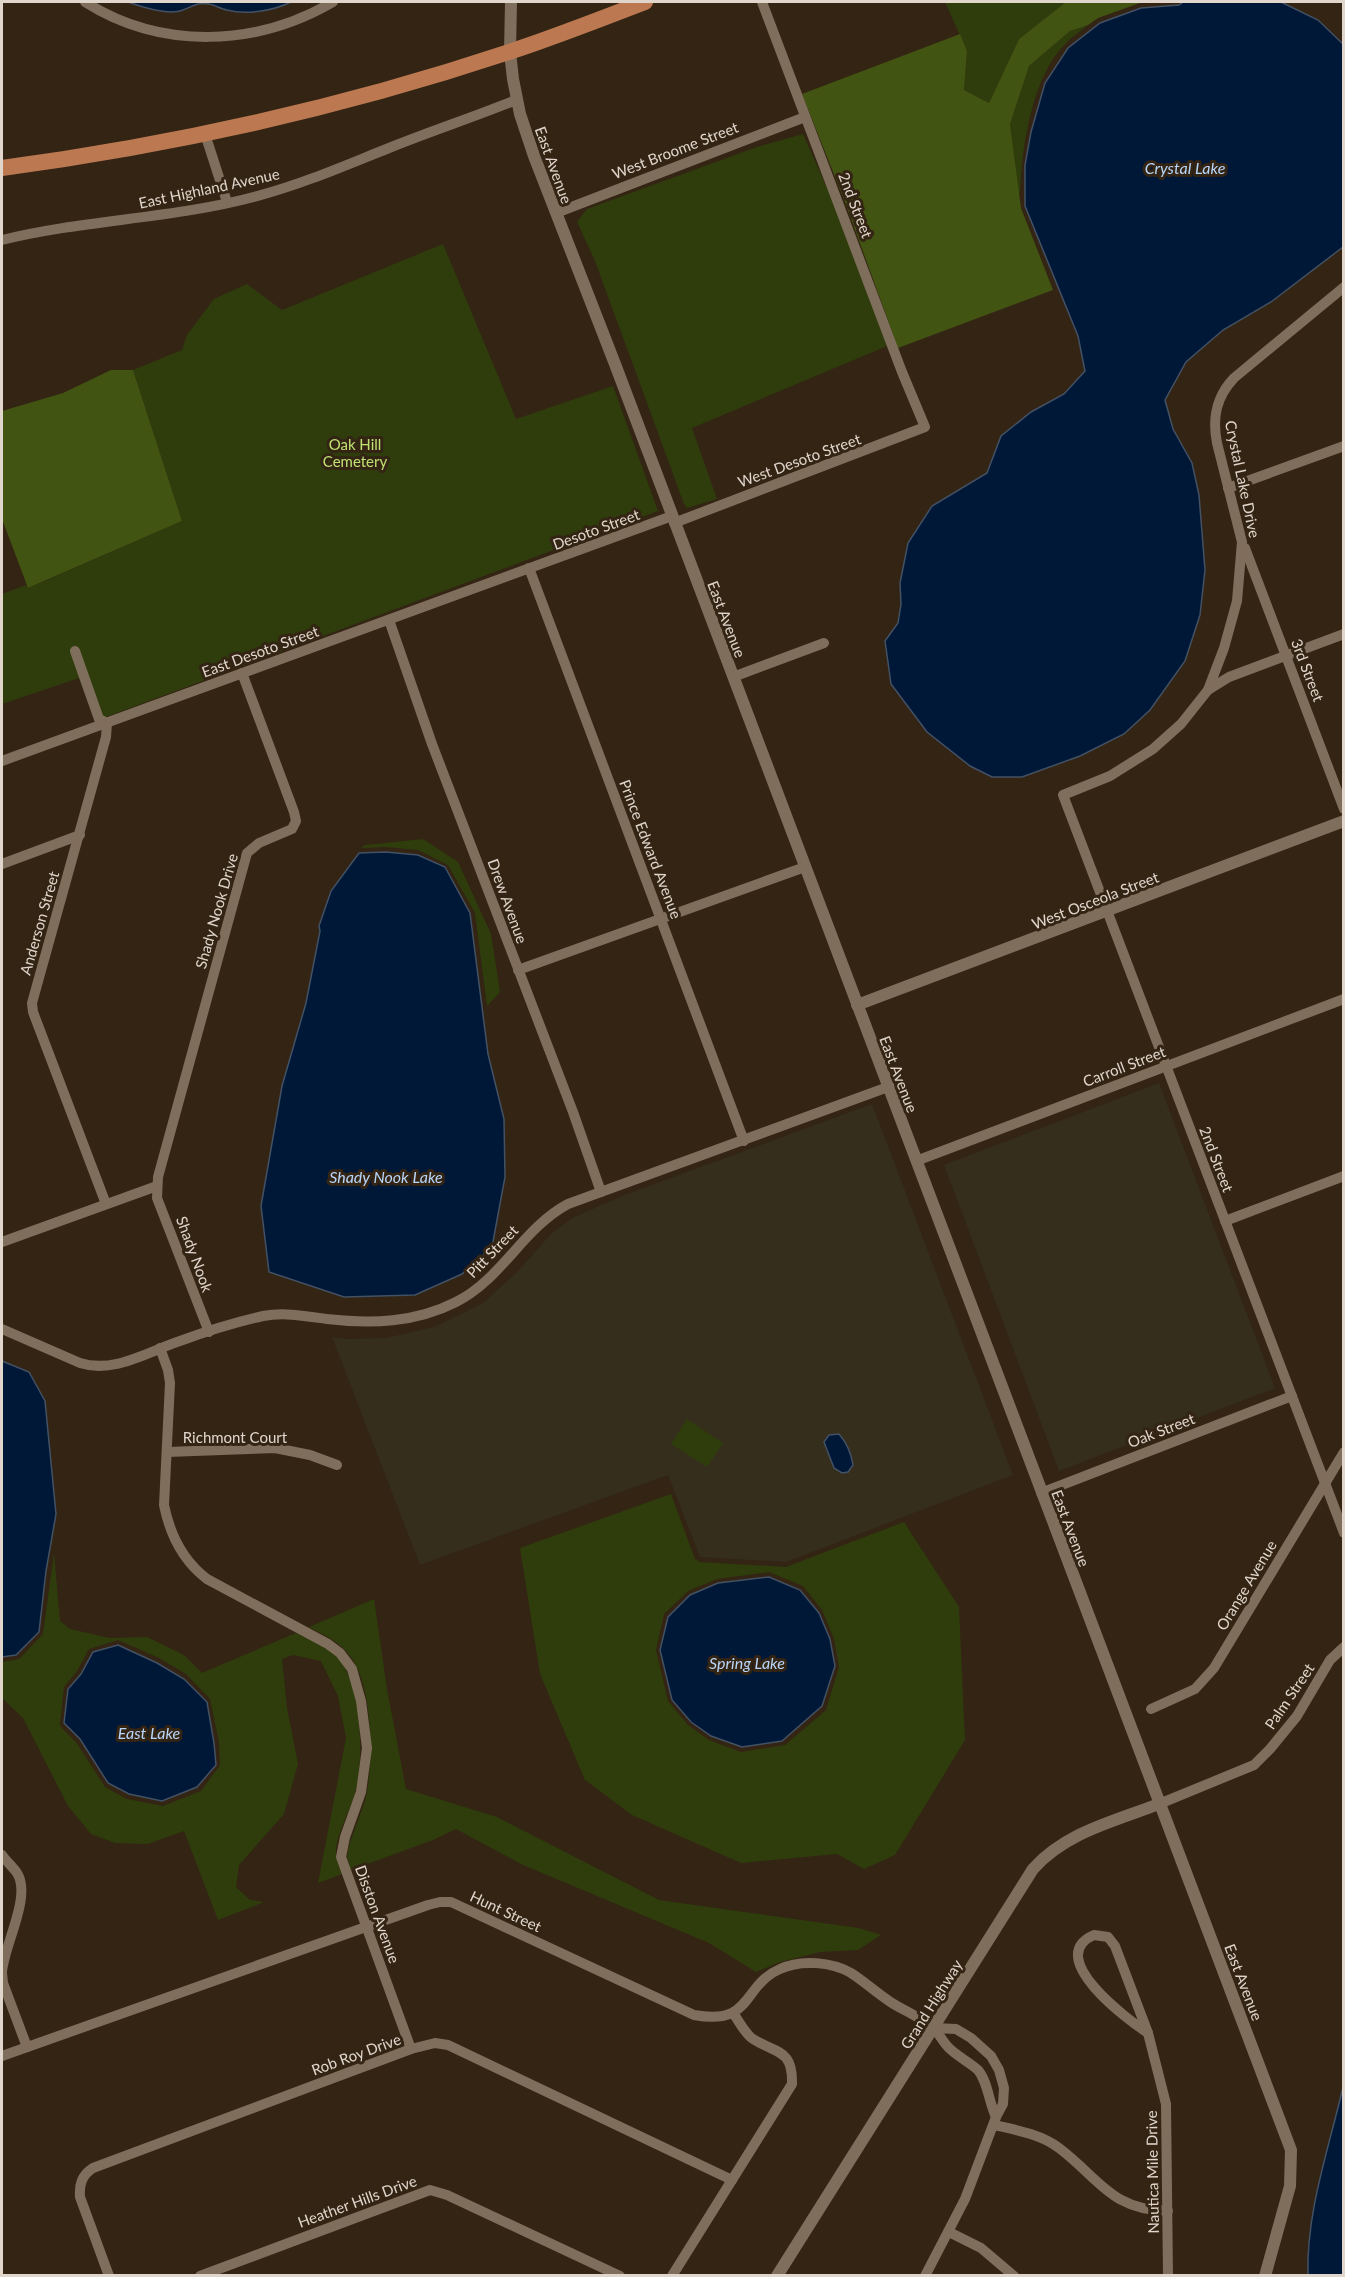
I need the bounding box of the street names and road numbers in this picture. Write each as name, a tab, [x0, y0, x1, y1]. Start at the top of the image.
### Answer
street label: West Broome Street	[609, 117, 741, 182]
street label: East Avenue	[532, 124, 576, 206]
street label: East Highland Avenue	[137, 164, 281, 212]
street label: 2nd Street	[835, 170, 877, 241]
street label: Crystal Lake Drive	[1222, 419, 1264, 539]
street label: West Desoto Street	[735, 429, 864, 491]
street label: Desoto Street	[550, 505, 643, 553]
street label: East Avenue	[704, 578, 750, 660]
street label: East Desoto Street	[199, 621, 321, 680]
street label: 3rd Street	[1288, 636, 1328, 704]
street label: Prince Edward Avenue	[616, 777, 686, 921]
street label: Shady Nook Drive	[191, 851, 241, 971]
street label: Drew Avenue	[484, 856, 532, 946]
street label: West Osceola Street	[1029, 867, 1162, 932]
street label: Anderson Street	[16, 869, 63, 977]
street label: East Avenue	[876, 1033, 922, 1115]
street label: Carroll Street	[1080, 1042, 1168, 1090]
street label: 2nd Street	[1196, 1124, 1238, 1195]
street label: Shady Nook	[173, 1214, 217, 1295]
street label: Pitt Street	[463, 1221, 522, 1281]
street label: Oak Street	[1125, 1409, 1198, 1451]
street label: Richmont Court	[183, 1428, 288, 1446]
street label: East Avenue	[1048, 1487, 1094, 1569]
street label: Orange Avenue	[1212, 1537, 1280, 1633]
street label: Palm Street	[1260, 1659, 1318, 1732]
street label: Disston Avenue	[352, 1862, 404, 1966]
street label: Hunt Street	[467, 1887, 545, 1936]
street label: East Avenue	[1221, 1941, 1267, 2023]
street label: Grand Highway	[896, 1956, 966, 2052]
street label: Rob Roy Drive	[309, 2029, 403, 2078]
street label: Nautica Mile Drive	[1142, 2110, 1162, 2234]
street label: Heather Hills Drive	[295, 2171, 419, 2231]

